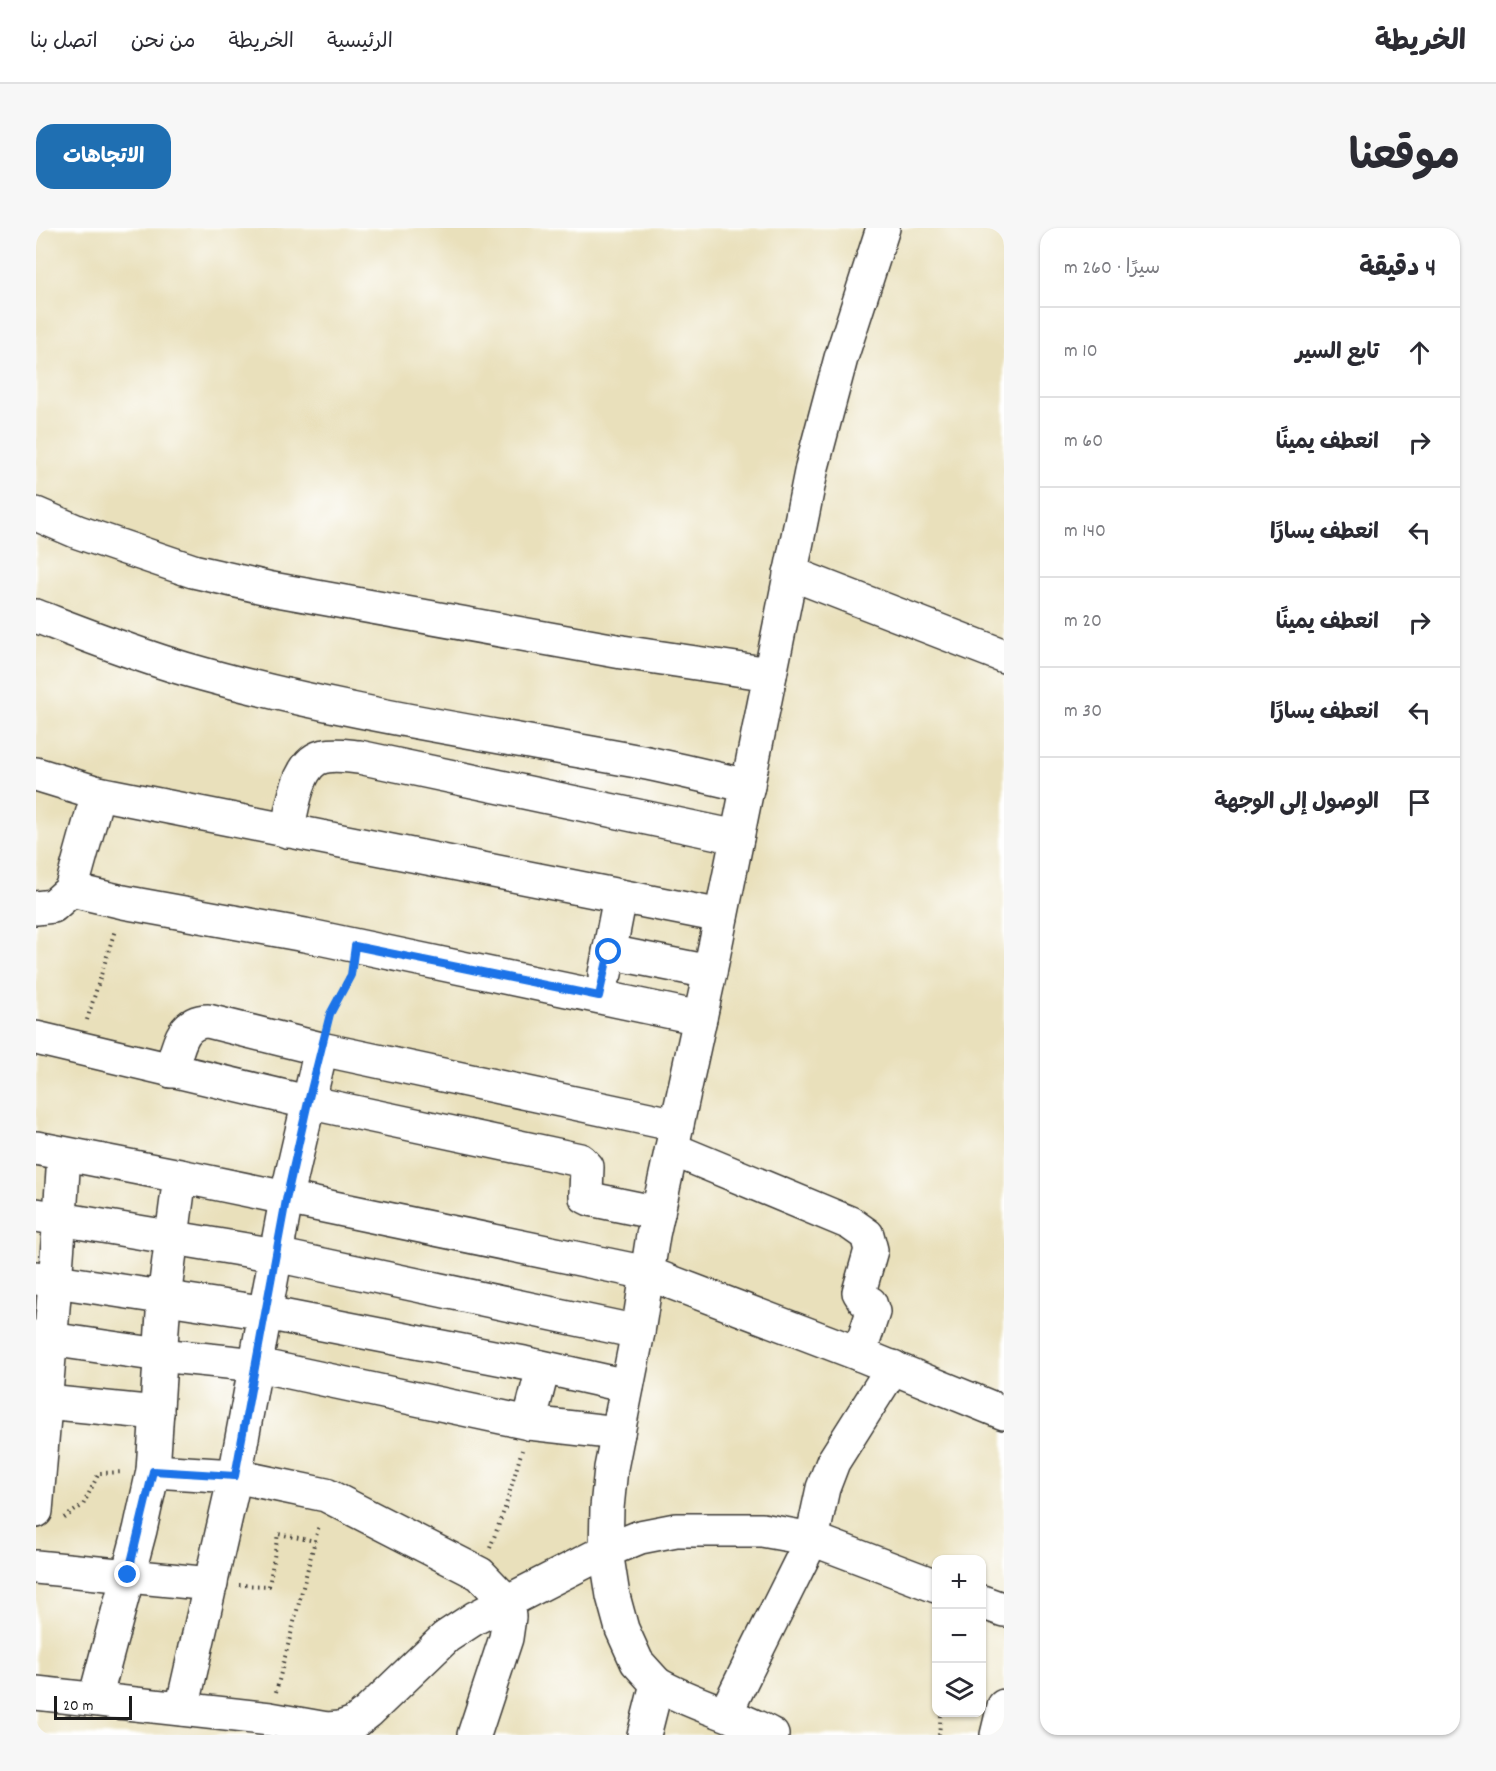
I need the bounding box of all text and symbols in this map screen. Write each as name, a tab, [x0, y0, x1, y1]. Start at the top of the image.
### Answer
text: الخريطة	[1375, 24, 1466, 64]
text: اتصل بنا	[30, 28, 98, 58]
text: من نحن	[131, 28, 195, 58]
text: الخريطة	[228, 28, 294, 58]
text: الرئيسية	[327, 28, 393, 58]
button: الاتجاهات	[36, 124, 171, 189]
text: موقعنا	[1349, 130, 1460, 190]
text: 4 دقيقة	[1359, 251, 1436, 288]
text: سيرًا · 260 m	[1064, 255, 1160, 283]
icon: ahead	[1403, 336, 1436, 369]
text: 10 m	[1064, 338, 1098, 366]
text: تابع السير	[1296, 338, 1379, 369]
icon: right	[1403, 426, 1436, 459]
text: 60 m	[1064, 428, 1103, 456]
text: انعطف يمينًا	[1276, 428, 1379, 459]
icon: left	[1403, 516, 1436, 549]
text: 140 m	[1064, 518, 1106, 546]
text: انعطف يسارًا	[1270, 518, 1379, 549]
icon: right	[1403, 606, 1436, 639]
text: 20 m	[1064, 608, 1102, 636]
text: انعطف يمينًا	[1276, 608, 1379, 639]
icon: left	[1403, 696, 1436, 729]
text: 30 m	[1064, 698, 1102, 726]
text: انعطف يسارًا	[1270, 698, 1379, 729]
icon: arrive	[1403, 786, 1436, 819]
text: الوصول إلى الوجهة	[1214, 788, 1379, 819]
route start	[595, 938, 621, 964]
map controls	[932, 1555, 986, 1717]
button: +	[932, 1555, 986, 1609]
route end	[114, 1561, 140, 1587]
button: −	[932, 1609, 986, 1663]
button: layers	[932, 1663, 986, 1717]
scale bar	[54, 1693, 132, 1720]
text: 20 m	[63, 1695, 93, 1718]

